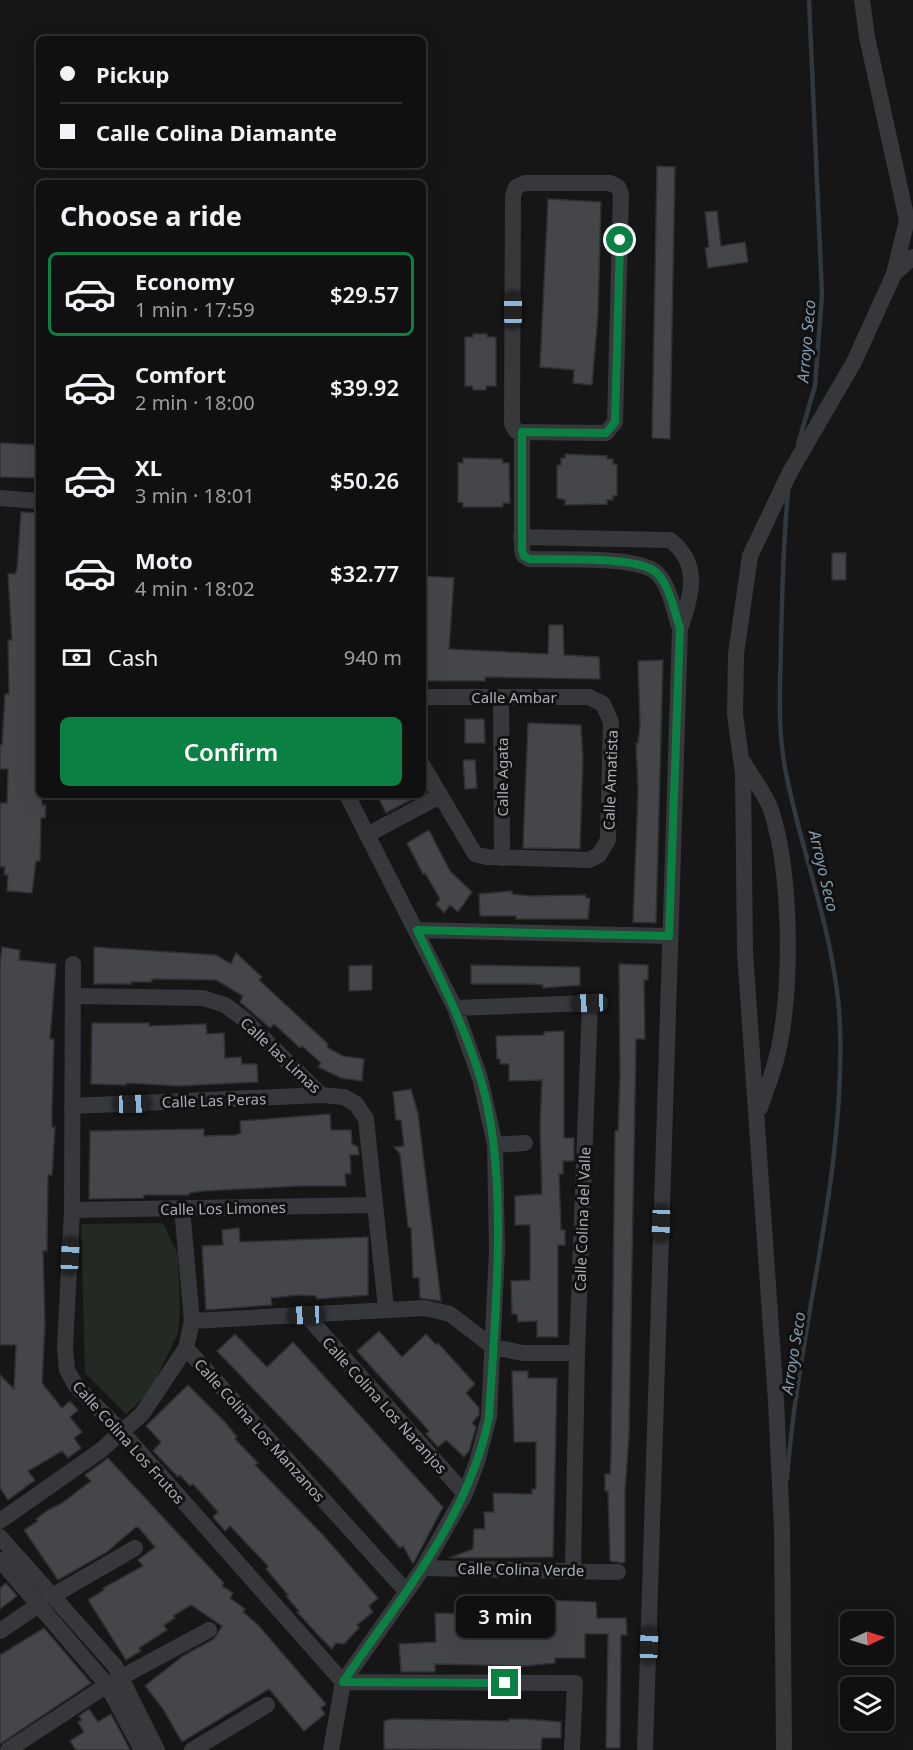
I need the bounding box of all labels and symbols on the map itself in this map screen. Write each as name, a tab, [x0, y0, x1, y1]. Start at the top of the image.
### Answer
route start	[606, 226, 633, 253]
car	[504, 292, 522, 328]
water label: Arroyo Seco	[791, 299, 821, 384]
street label: Calle Ambar	[471, 687, 557, 707]
street label: Calle Amatista	[598, 730, 622, 830]
street label: Calle Agata	[492, 737, 512, 817]
water label: Arroyo Seco	[804, 827, 844, 914]
car	[572, 993, 608, 1013]
street label: Calle las Limas	[237, 1013, 325, 1097]
street label: Calle Las Peras	[161, 1088, 267, 1112]
car	[114, 1094, 150, 1114]
street label: Calle Colina del Valle	[569, 1146, 595, 1292]
street label: Calle Los Limones	[160, 1197, 286, 1219]
car	[651, 1205, 671, 1241]
car	[60, 1238, 80, 1274]
car	[288, 1305, 324, 1325]
water label: Arroyo Seco	[775, 1310, 810, 1397]
street label: Calle Colina Los Naranjos	[318, 1332, 452, 1478]
street label: Calle Colina Los Manzanos	[190, 1354, 330, 1506]
street label: Calle Colina Los Frutos	[68, 1376, 190, 1508]
street label: Calle Colina Verde	[458, 1558, 584, 1580]
callout: 3 min	[456, 1596, 554, 1638]
north arrow	[840, 1611, 894, 1665]
car	[639, 1627, 659, 1663]
route end	[491, 1669, 518, 1696]

